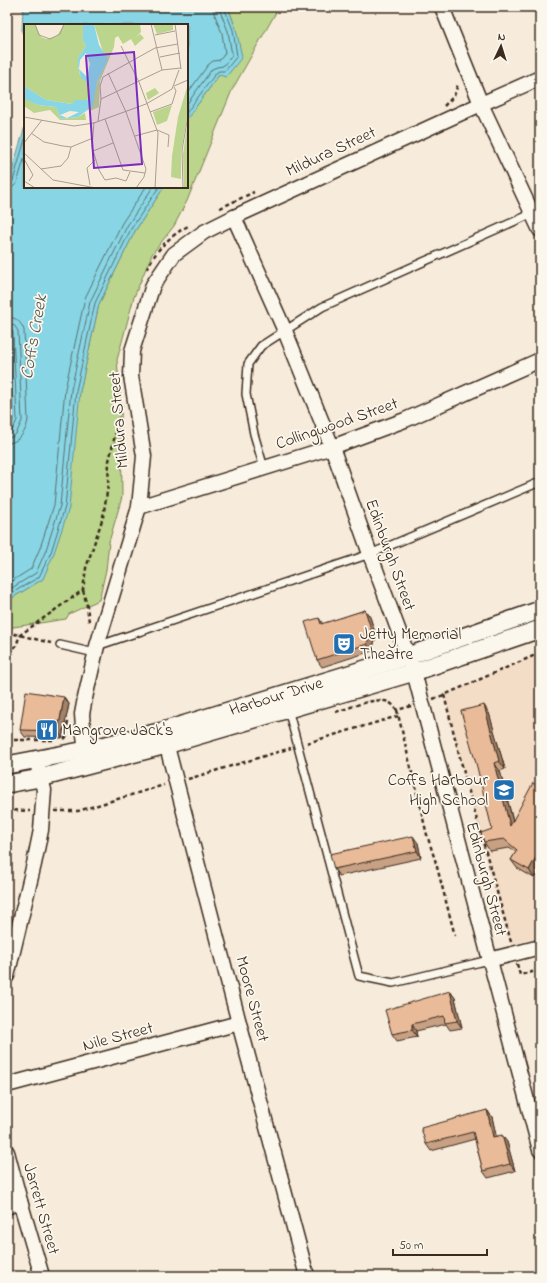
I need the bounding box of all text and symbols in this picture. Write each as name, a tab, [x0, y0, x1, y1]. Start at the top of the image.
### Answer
inset map	[24, 24, 188, 188]
north arrow	[481, 26, 521, 66]
text: N	[497, 29, 506, 45]
street label: Mildura Street	[282, 120, 380, 184]
water label: Coffs Creek	[15, 292, 55, 381]
street label: Mildura Street	[102, 370, 136, 469]
street label: Collingwood Street	[273, 391, 402, 459]
street label: Edinburgh Street	[356, 496, 422, 615]
place label: Jetty Memorial Theatre	[360, 622, 462, 667]
theatre icon: Jetty Memorial Theatre	[331, 631, 357, 657]
street label: Harbour Drive	[226, 670, 326, 723]
restaurant icon: Mangrove Jack's	[34, 717, 60, 743]
place label: Mangrove Jack's	[62, 718, 173, 745]
place label: Coffs Harbour High School	[388, 768, 489, 815]
school or university icon: Coffs Harbour High School	[491, 777, 517, 803]
street label: Edinburgh Street	[457, 819, 513, 940]
street label: Moore Street	[229, 953, 276, 1045]
street label: Nile Street	[80, 1016, 156, 1058]
street label: Jarrett Street	[16, 1160, 66, 1258]
scale bar	[393, 1231, 487, 1257]
text: 50 m	[399, 1237, 423, 1255]

